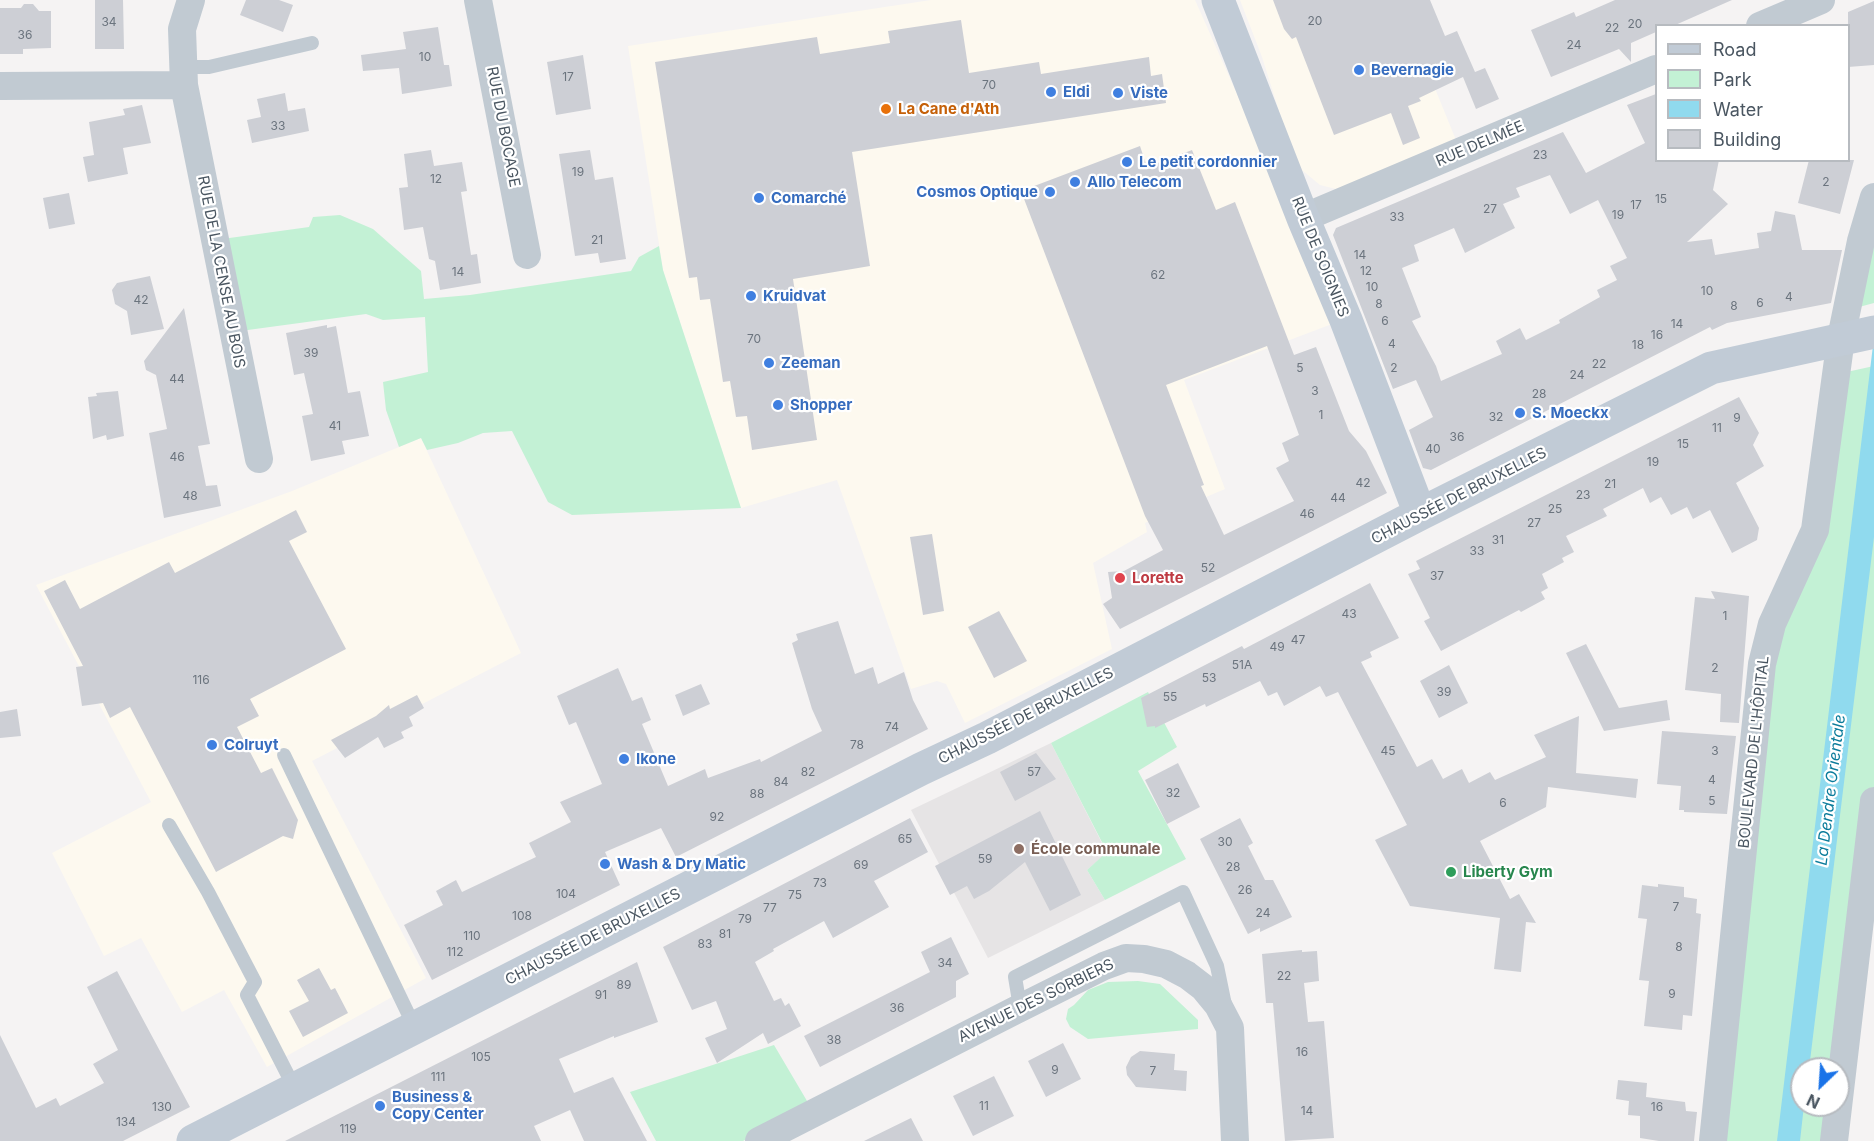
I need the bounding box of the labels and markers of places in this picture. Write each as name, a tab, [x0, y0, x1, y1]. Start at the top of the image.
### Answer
place label: Bevernagie	[1371, 61, 1454, 79]
marker: Bevernagie	[1352, 63, 1366, 77]
place label: Eldi	[1063, 83, 1090, 101]
place label: Viste	[1130, 84, 1168, 102]
marker: Eldi	[1044, 85, 1058, 99]
marker: Viste	[1111, 86, 1125, 100]
place label: La Cane d'Ath	[898, 100, 999, 118]
marker: La Cane d'Ath	[879, 102, 893, 116]
place label: Le petit cordonnier	[1139, 153, 1277, 171]
marker: Le petit cordonnier	[1120, 155, 1134, 169]
place label: Allo Telecom	[1087, 173, 1182, 191]
marker: Allo Telecom	[1068, 175, 1082, 189]
place label: Cosmos Optique	[916, 183, 1038, 201]
marker: Cosmos Optique	[1043, 185, 1057, 199]
place label: Comarché	[771, 189, 847, 207]
marker: Comarché	[752, 191, 766, 205]
place label: Kruidvat	[763, 287, 826, 305]
marker: Kruidvat	[744, 289, 758, 303]
place label: Zeeman	[781, 354, 841, 372]
marker: Zeeman	[762, 356, 776, 370]
place label: Shopper	[790, 396, 852, 414]
marker: Shopper	[771, 398, 785, 412]
place label: S. Moeckx	[1532, 404, 1609, 422]
marker: S. Moeckx	[1513, 406, 1527, 420]
place label: Lorette	[1132, 569, 1184, 587]
marker: Lorette	[1113, 571, 1127, 585]
place label: Colruyt	[224, 736, 279, 754]
marker: Colruyt	[205, 738, 219, 752]
place label: Ikone	[636, 750, 676, 768]
marker: Ikone	[617, 752, 631, 766]
place label: École communale	[1031, 840, 1160, 858]
marker: École communale	[1012, 842, 1026, 856]
place label: Wash & Dry Matic	[617, 855, 746, 873]
marker: Wash & Dry Matic	[598, 857, 612, 871]
place label: Liberty Gym	[1463, 863, 1553, 881]
marker: Liberty Gym	[1444, 865, 1458, 879]
place label: Business & Copy Center	[392, 1088, 484, 1123]
marker: Business & Copy Center	[373, 1099, 387, 1113]

